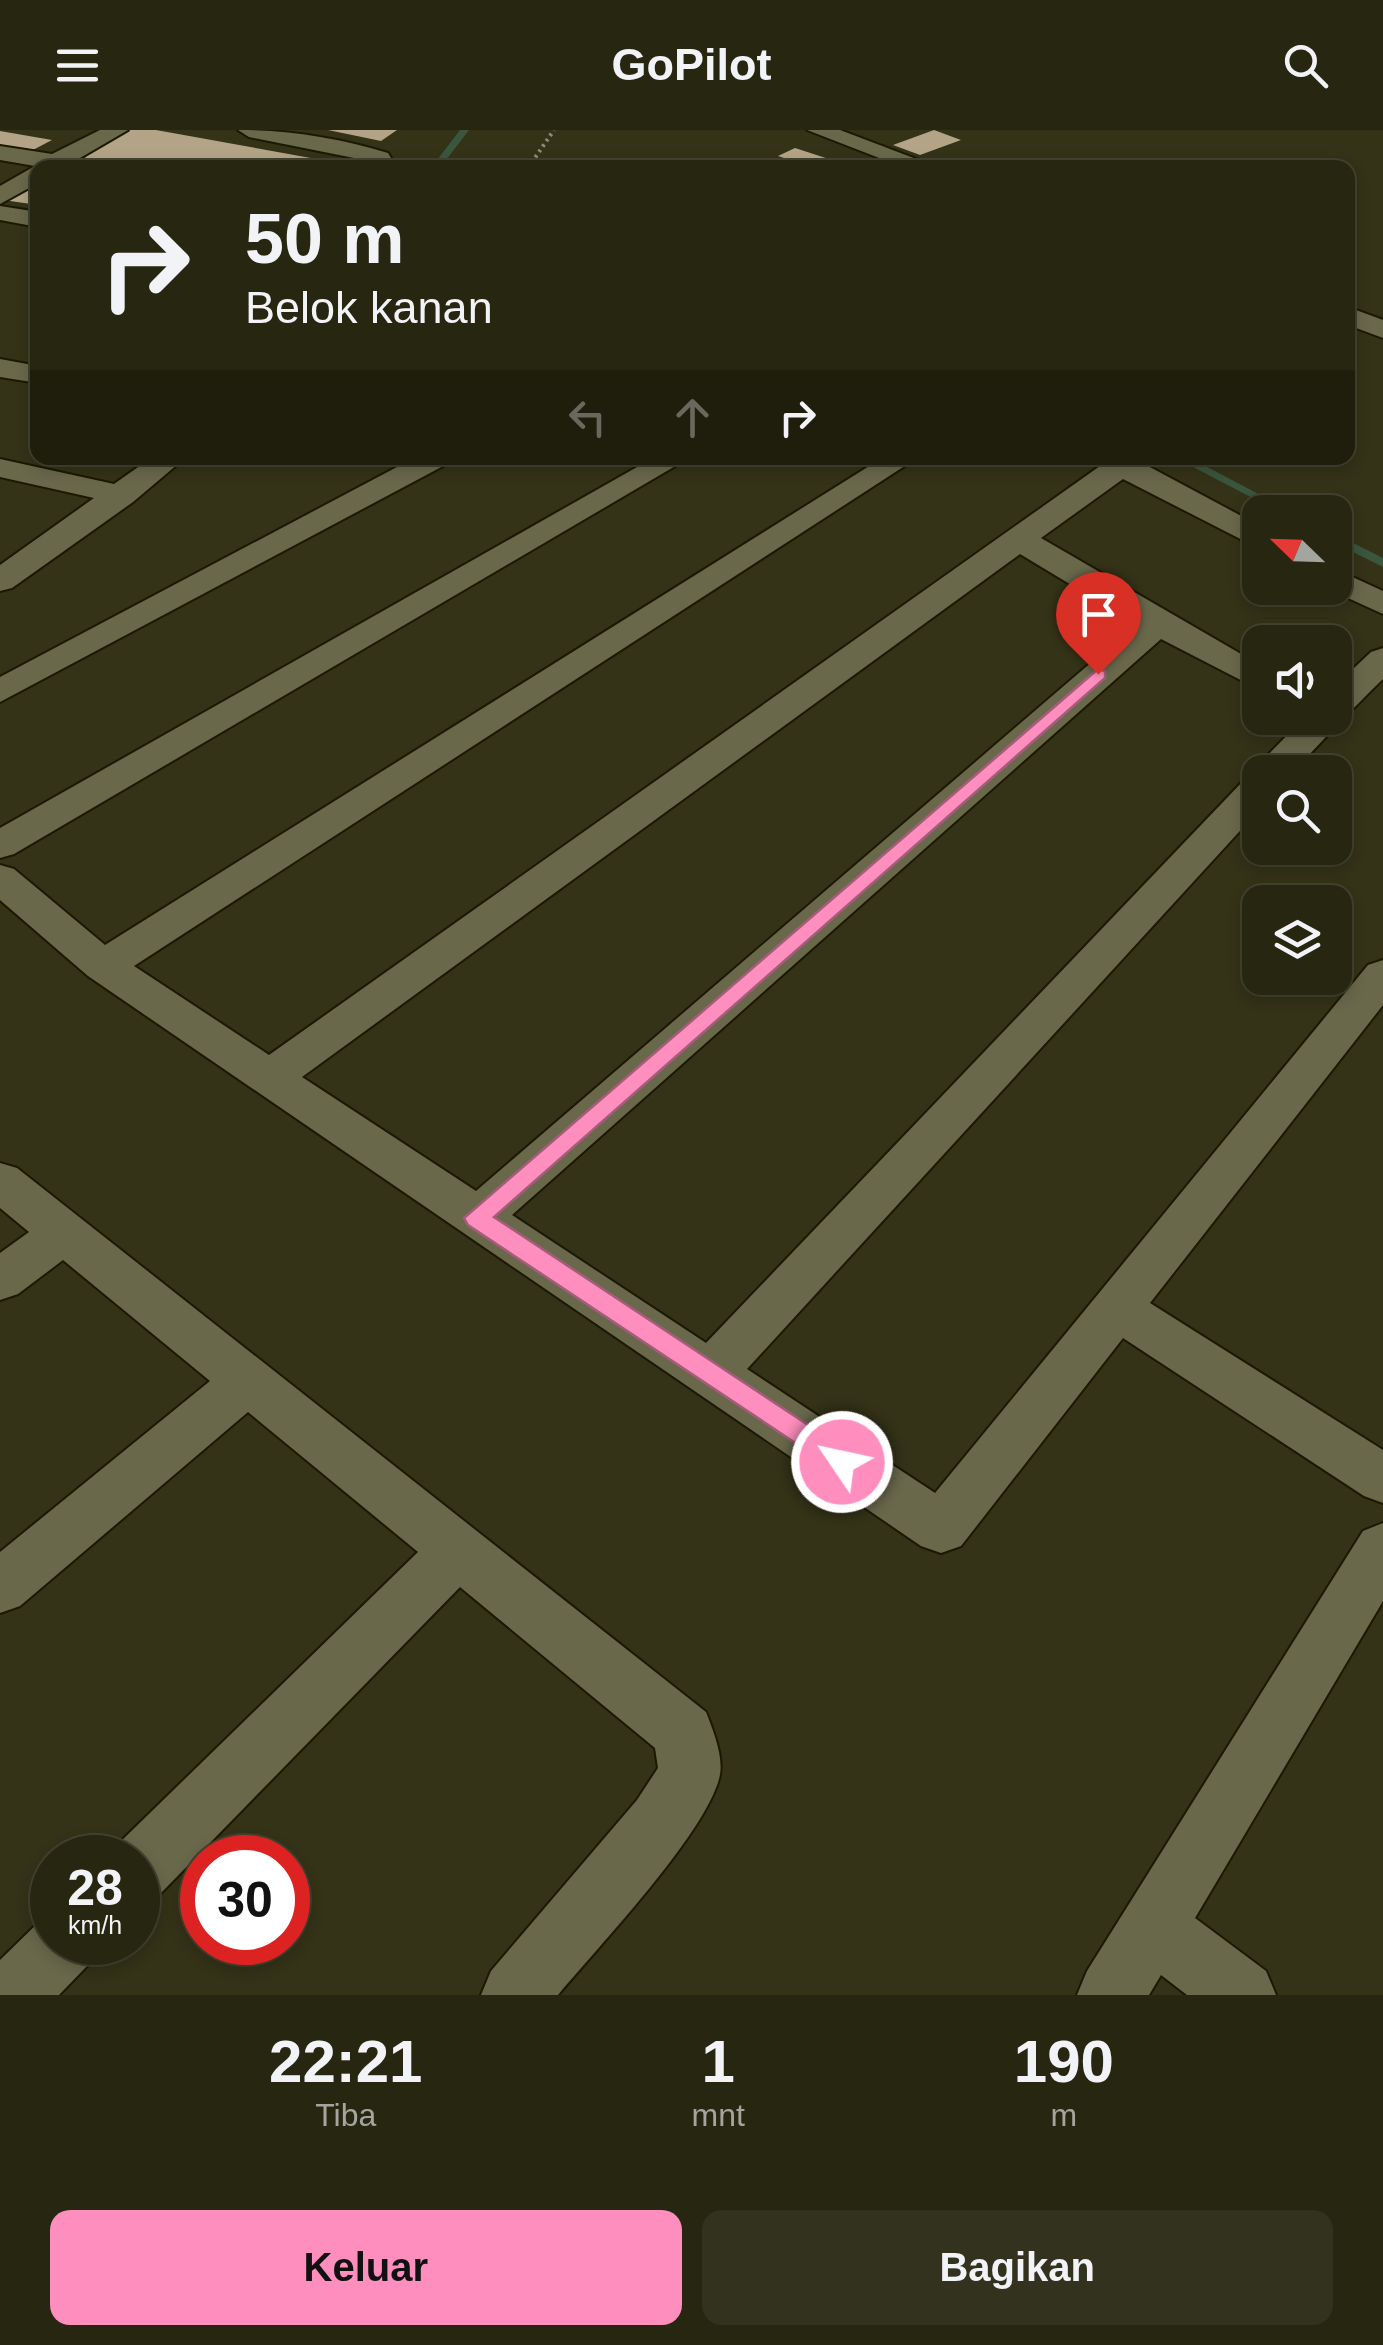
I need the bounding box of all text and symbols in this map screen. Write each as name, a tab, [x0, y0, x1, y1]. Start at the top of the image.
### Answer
icon: menu	[50, 38, 105, 93]
icon: search	[1278, 38, 1333, 93]
text: GoPilot	[612, 39, 771, 90]
icon: right	[80, 200, 210, 330]
text: 50 m	[245, 200, 405, 278]
text: Belok kanan	[245, 282, 493, 333]
icon: left	[560, 390, 615, 445]
icon: ahead	[665, 390, 720, 445]
icon: right	[770, 390, 825, 445]
north arrow	[1242, 495, 1352, 605]
map controls	[1242, 495, 1352, 995]
pin	[1056, 572, 1141, 675]
icon: arrive	[1071, 587, 1126, 642]
button: sound	[1242, 625, 1352, 735]
button: search	[1242, 755, 1352, 865]
button: layers	[1242, 885, 1352, 995]
position arrow	[790, 1410, 894, 1514]
speed limit sign: 30	[180, 1835, 310, 1965]
text: 28	[67, 1860, 123, 1916]
text: km/h	[68, 1911, 122, 1939]
text: 22:21	[269, 2028, 422, 2095]
text: 1	[701, 2028, 735, 2095]
text: 190	[1014, 2028, 1114, 2095]
text: Tiba	[315, 2097, 376, 2133]
text: mnt	[692, 2097, 745, 2133]
text: m	[1051, 2097, 1077, 2133]
button: Keluar	[50, 2210, 682, 2325]
button: Bagikan	[702, 2210, 1333, 2325]

